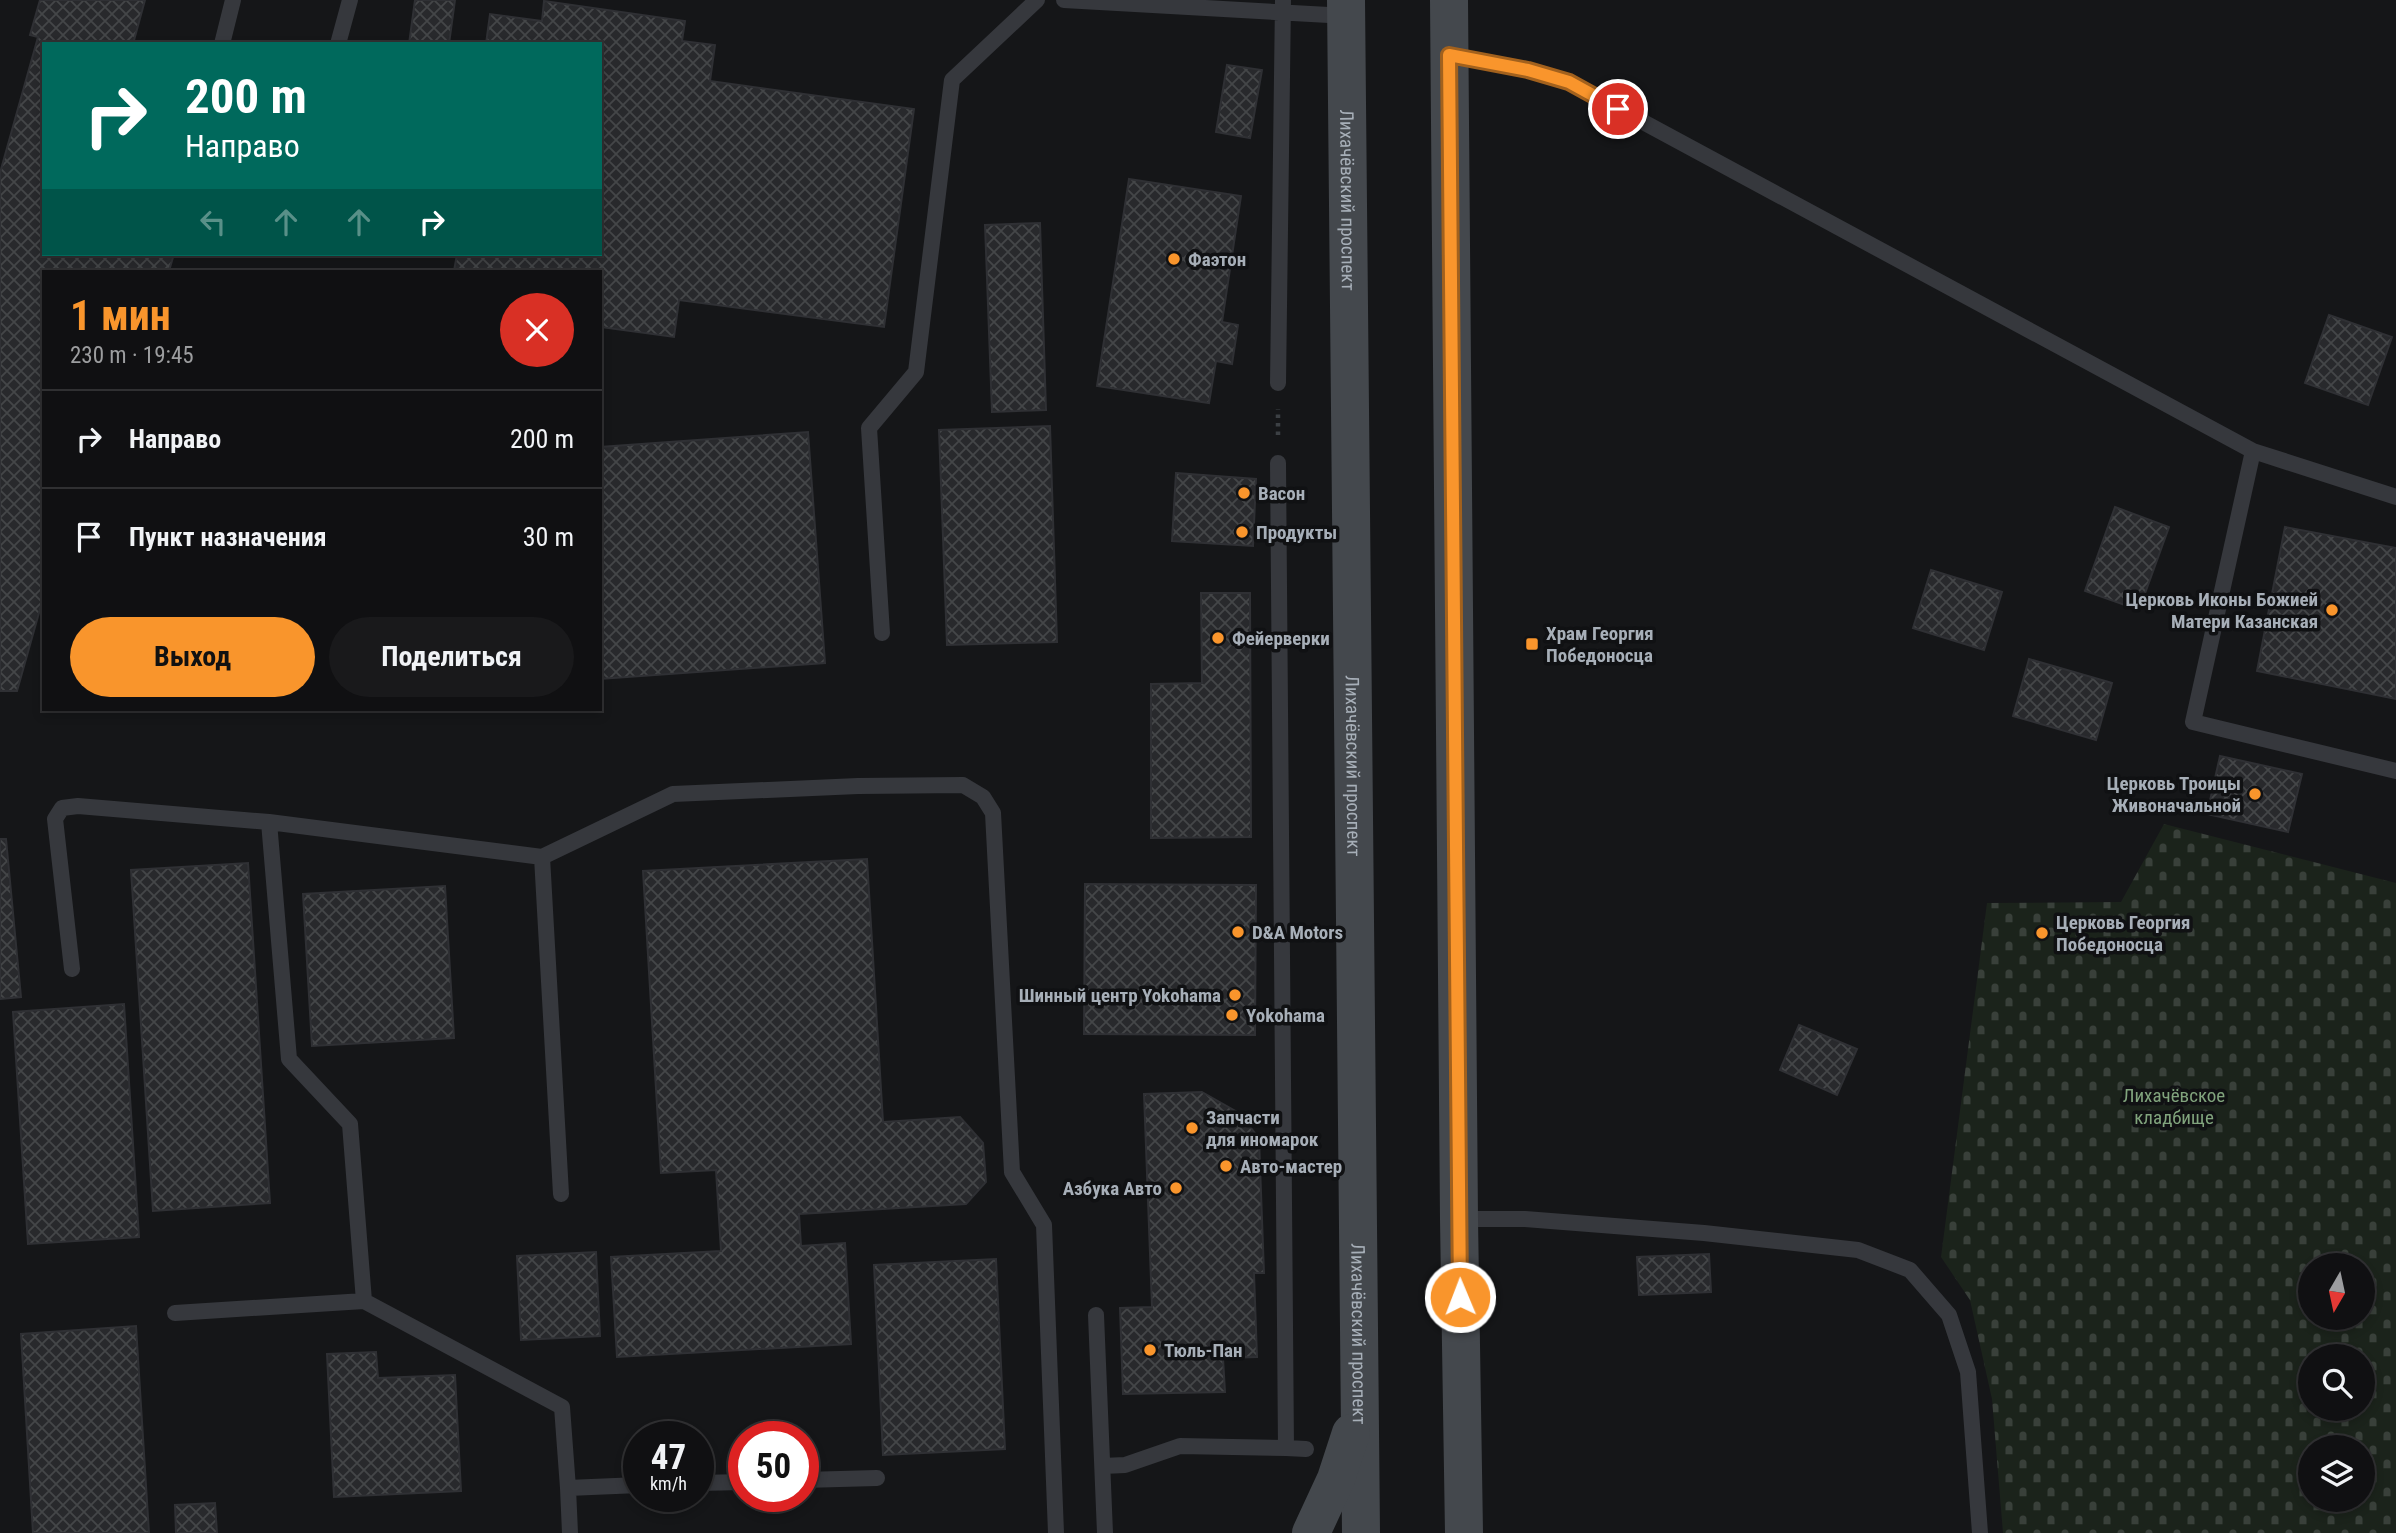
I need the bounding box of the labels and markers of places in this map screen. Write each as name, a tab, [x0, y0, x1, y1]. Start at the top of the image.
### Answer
pin	[1588, 79, 1648, 139]
place label: Фаэтон	[1188, 248, 1246, 271]
marker: Фаэтон	[1166, 251, 1182, 267]
place label: Васон	[1258, 482, 1305, 505]
marker: Васон	[1236, 485, 1252, 501]
place label: Продукты	[1256, 521, 1337, 544]
marker: Продукты	[1234, 524, 1250, 540]
place label: Церковь Иконы Божией Матери Казанская	[2125, 588, 2318, 633]
marker: Церковь Иконы Божией Матери Казанская	[2324, 602, 2340, 618]
place label: Храм Георгия Победоносца	[1546, 622, 1654, 667]
place label: Фейерверки	[1232, 627, 1330, 650]
marker: Фейерверки	[1210, 630, 1226, 646]
marker: Храм Георгия Победоносца	[1524, 636, 1540, 652]
place label: Церковь Троицы Живоначальной	[2107, 772, 2241, 817]
marker: Церковь Троицы Живоначальной	[2247, 786, 2263, 802]
place label: Церковь Георгия Победоносца	[2056, 911, 2190, 956]
place label: D&A Motors	[1252, 921, 1343, 944]
marker: D&A Motors	[1230, 924, 1246, 940]
marker: Церковь Георгия Победоносца	[2034, 925, 2050, 941]
place label: Шинный центр Yokohama	[1019, 984, 1221, 1007]
marker: Шинный центр Yokohama	[1227, 987, 1243, 1003]
place label: Yokohama	[1246, 1004, 1325, 1027]
marker: Yokohama	[1224, 1007, 1240, 1023]
place label: Запчасти для иномарок	[1206, 1106, 1319, 1151]
marker: Запчасти для иномарок	[1184, 1120, 1200, 1136]
place label: Авто-мастер	[1240, 1155, 1342, 1178]
marker: Авто-мастер	[1218, 1158, 1234, 1174]
place label: Азбука Авто	[1063, 1177, 1162, 1200]
marker: Азбука Авто	[1168, 1180, 1184, 1196]
place label: Тюль-Пан	[1164, 1339, 1243, 1362]
marker: Тюль-Пан	[1142, 1342, 1158, 1358]

